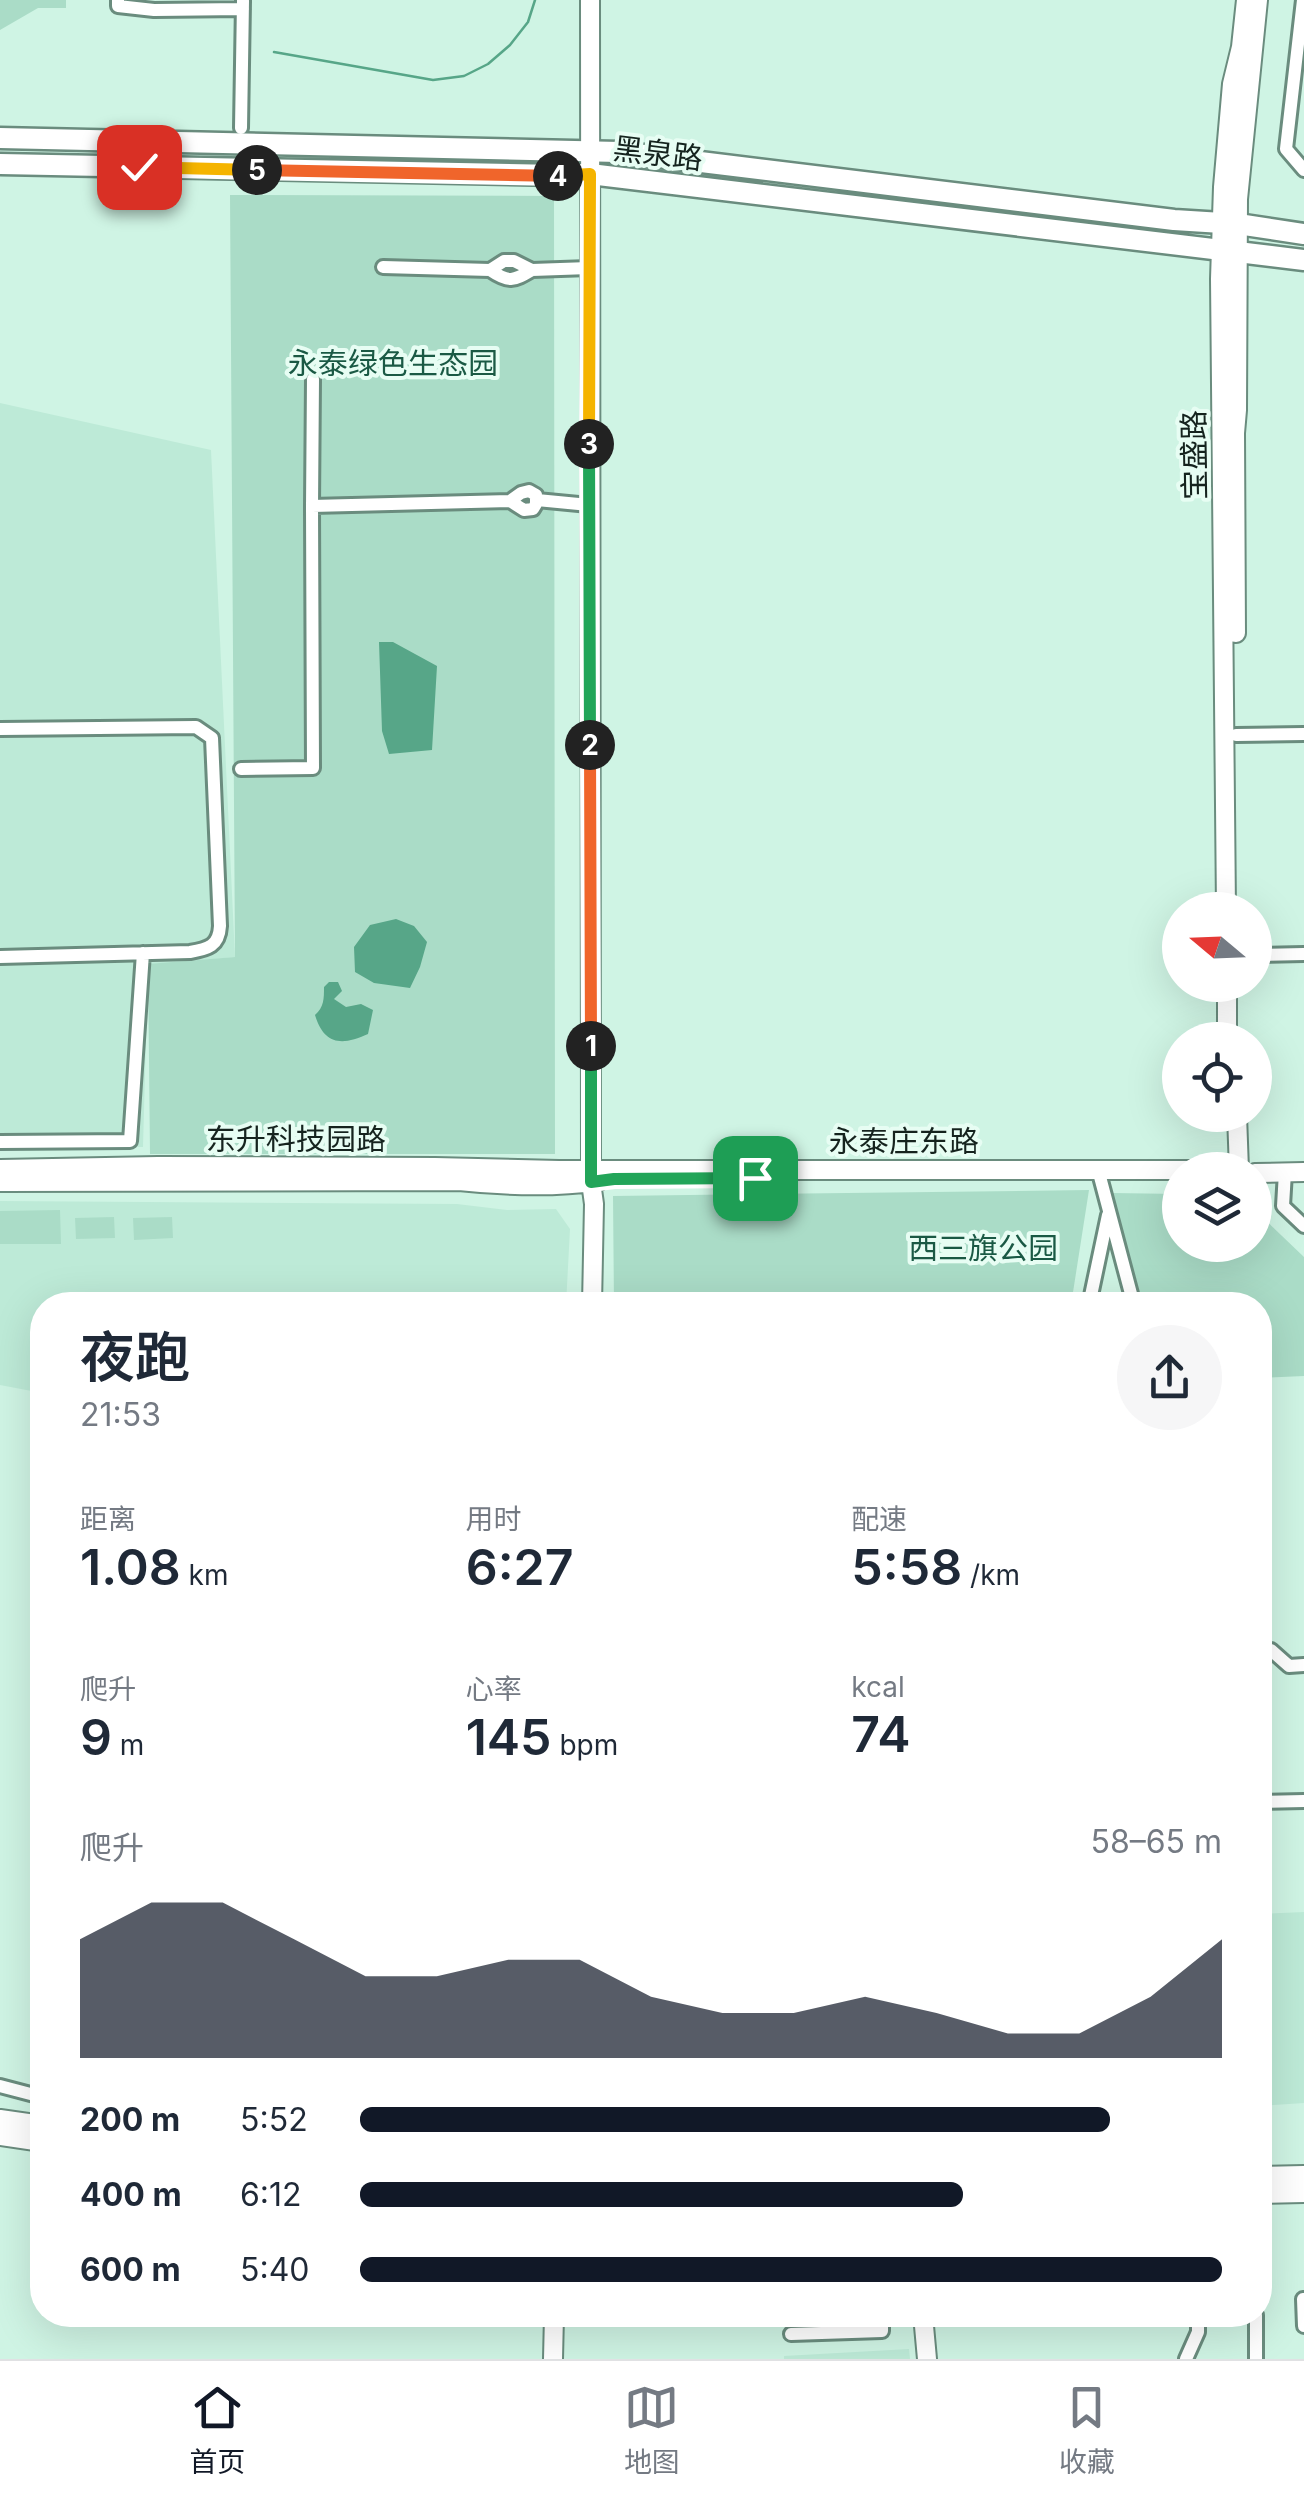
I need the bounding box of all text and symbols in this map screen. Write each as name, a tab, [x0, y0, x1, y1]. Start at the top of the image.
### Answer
pin	[97, 125, 182, 210]
street label: 黑泉路	[611, 130, 705, 176]
icon: check	[112, 140, 167, 195]
pin: 5	[232, 145, 282, 195]
pin: 4	[533, 151, 583, 201]
text: 5	[248, 153, 266, 187]
text: 4	[549, 159, 567, 193]
park label: 永泰绿色生态园	[288, 345, 498, 381]
street label: 宝盛路	[1175, 410, 1213, 500]
pin: 3	[564, 419, 614, 469]
text: 3	[580, 427, 598, 461]
pin: 2	[565, 720, 615, 770]
text: 2	[581, 728, 599, 762]
north arrow	[1162, 892, 1272, 1002]
map controls	[1162, 892, 1272, 1262]
pin: 1	[566, 1021, 616, 1071]
button: locate	[1162, 1022, 1272, 1132]
text: 1	[585, 1029, 597, 1063]
street label: 东升科技园路	[206, 1121, 386, 1157]
street label: 永泰庄东路	[829, 1123, 979, 1159]
pin	[713, 1136, 798, 1221]
icon: arrive	[728, 1151, 783, 1206]
button: layers	[1162, 1152, 1272, 1262]
park label: 西三旗公园	[908, 1230, 1058, 1266]
text: 夜跑	[80, 1324, 190, 1390]
button: share	[1117, 1325, 1222, 1430]
text: 21:53	[80, 1395, 161, 1434]
text: 距离	[80, 1502, 136, 1536]
text: 用时	[466, 1502, 522, 1536]
text: 配速	[851, 1502, 907, 1536]
text: 1.08	[80, 1537, 181, 1597]
text: 6:27	[466, 1537, 574, 1597]
text: 5:58	[851, 1537, 962, 1597]
text: km	[181, 1558, 228, 1592]
text: /km	[962, 1558, 1020, 1592]
text: kcal	[851, 1670, 905, 1704]
text: 爬升	[80, 1672, 136, 1706]
text: 心率	[466, 1672, 522, 1706]
text: 74	[851, 1704, 911, 1764]
text: 9	[80, 1707, 112, 1767]
text: 145	[466, 1707, 552, 1767]
text: m	[112, 1728, 144, 1762]
text: bpm	[552, 1728, 618, 1762]
text: 58–65 m	[1090, 1822, 1222, 1861]
text: 爬升	[80, 1828, 144, 1867]
text: 200 m	[80, 2100, 180, 2139]
text: 5:52	[240, 2100, 308, 2139]
text: 400 m	[80, 2175, 182, 2214]
text: 6:12	[240, 2175, 302, 2214]
text: 600 m	[80, 2250, 181, 2289]
text: 5:40	[240, 2250, 310, 2289]
tab: 首页	[189, 2380, 245, 2480]
tab: 地图	[624, 2380, 680, 2480]
tab: 收藏	[1059, 2380, 1115, 2480]

